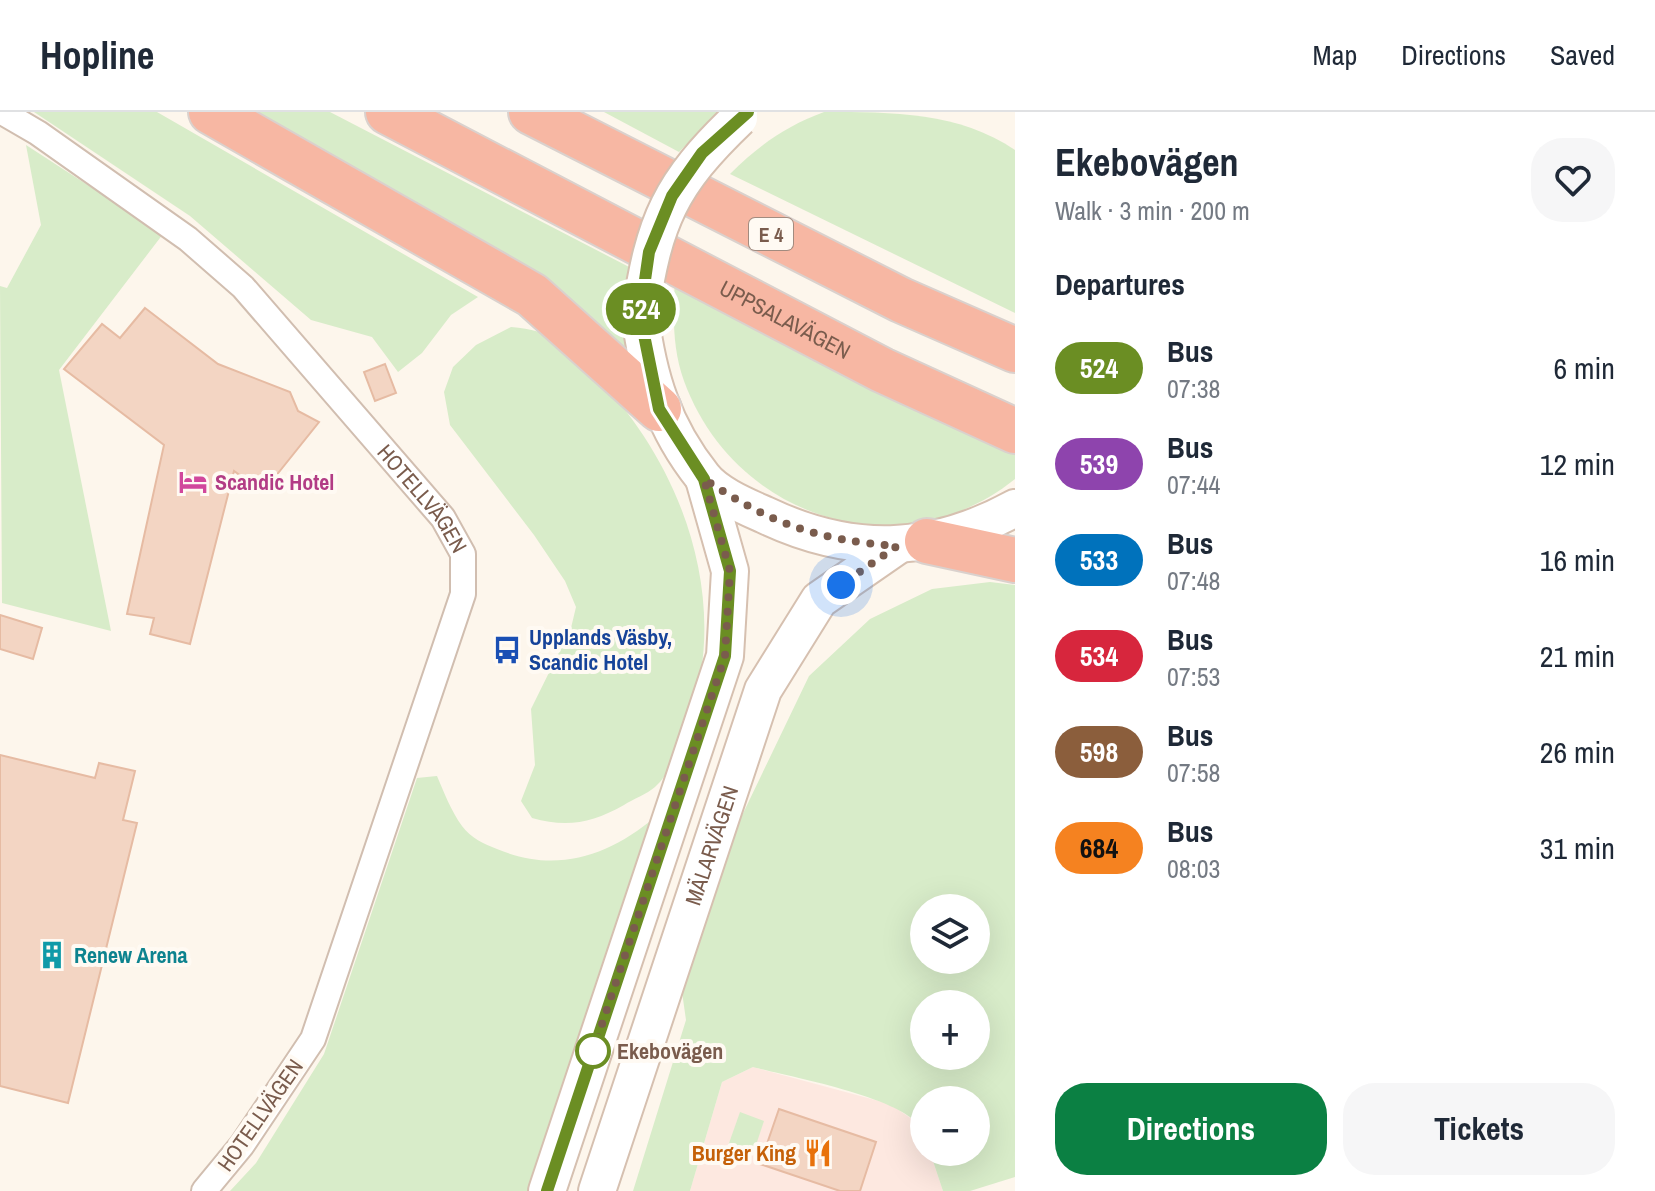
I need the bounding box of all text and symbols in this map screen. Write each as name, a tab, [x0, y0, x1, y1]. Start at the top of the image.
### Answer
text: Hopline	[40, 30, 154, 81]
text: Map	[1313, 36, 1357, 74]
text: Directions	[1401, 36, 1506, 74]
text: Saved	[1550, 36, 1615, 74]
text: Ekebovägen	[1055, 137, 1239, 188]
button: heart	[1531, 138, 1615, 222]
text: Walk · 3 min · 200 m	[1055, 193, 1250, 228]
road number: E 4	[749, 218, 793, 250]
text: Departures	[1055, 264, 1185, 304]
street label: UPPSALAVÄGEN	[714, 273, 856, 366]
line badge: 524	[595, 283, 687, 335]
text: 524	[622, 290, 660, 328]
text: Bus	[1167, 331, 1213, 371]
text: 6 min	[1553, 348, 1615, 388]
text: 524	[1080, 349, 1118, 387]
text: 07:38	[1167, 371, 1220, 406]
text: Bus	[1167, 427, 1213, 467]
street label: HOTELLVÄGEN	[371, 438, 474, 558]
text: 12 min	[1540, 444, 1615, 484]
text: 539	[1080, 445, 1118, 483]
hotel icon: Scandic Hotel	[178, 467, 208, 497]
place label: Scandic Hotel	[215, 467, 334, 497]
text: 07:44	[1167, 467, 1220, 502]
text: Bus	[1167, 523, 1213, 563]
text: 16 min	[1540, 540, 1615, 580]
text: 533	[1080, 541, 1118, 579]
text: 07:48	[1167, 563, 1220, 598]
your location	[821, 565, 861, 605]
text: Bus	[1167, 619, 1213, 659]
place label: Upplands Väsby, Scandic Hotel	[529, 622, 672, 677]
bus stop icon: Upplands Väsby, Scandic Hotel	[492, 635, 522, 665]
text: 21 min	[1540, 636, 1615, 676]
text: 534	[1080, 637, 1118, 675]
text: 07:53	[1167, 659, 1220, 694]
text: Bus	[1167, 715, 1213, 755]
text: 26 min	[1540, 732, 1615, 772]
text: 598	[1080, 733, 1118, 771]
text: 07:58	[1167, 755, 1220, 790]
street label: MÄLARVÄGEN	[678, 782, 745, 909]
text: Bus	[1167, 811, 1213, 851]
text: 31 min	[1540, 828, 1615, 868]
text: 684	[1080, 829, 1118, 867]
text: 08:03	[1167, 851, 1220, 886]
map controls	[910, 894, 990, 1166]
button: layers	[910, 894, 990, 974]
building icon: Renew Arena	[37, 940, 67, 970]
place label: Renew Arena	[74, 940, 188, 970]
button: +	[910, 990, 990, 1070]
marker: Ekebovägen	[576, 1034, 610, 1068]
place label: Ekebovägen	[617, 1036, 723, 1066]
street label: HOTELLVÄGEN	[210, 1053, 310, 1177]
button: Directions	[1055, 1083, 1327, 1175]
button: Tickets	[1343, 1083, 1615, 1175]
button: −	[910, 1086, 990, 1166]
place label: Burger King	[692, 1138, 796, 1168]
restaurant icon: Burger King	[803, 1138, 833, 1168]

